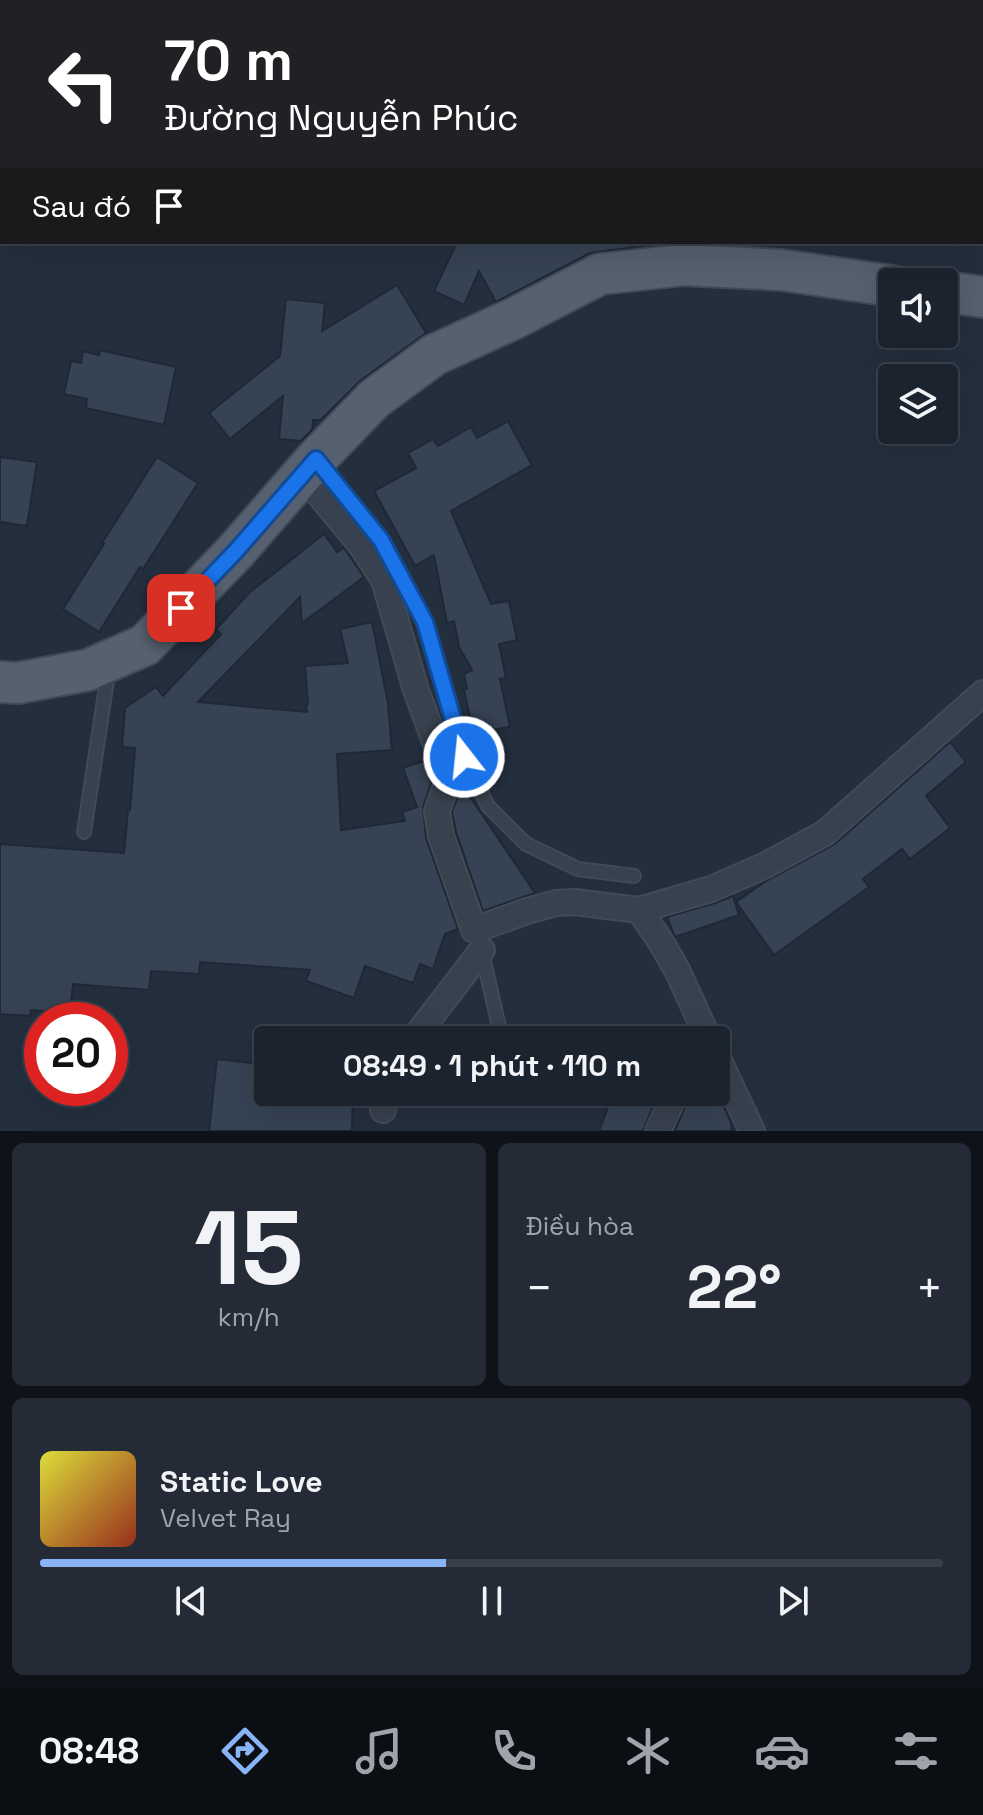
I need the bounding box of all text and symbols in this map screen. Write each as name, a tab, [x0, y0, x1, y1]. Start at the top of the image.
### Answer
text: 70 m	[164, 25, 293, 96]
icon: left	[32, 32, 136, 136]
text: Đường Nguyễn Phúc	[164, 95, 519, 141]
icon: arrive	[147, 184, 191, 228]
text: Sau đó	[32, 187, 131, 226]
map controls	[878, 268, 958, 444]
button: sound	[878, 268, 958, 348]
button: layers	[878, 364, 958, 444]
pin	[147, 574, 215, 642]
icon: arrive	[159, 586, 203, 630]
position arrow	[422, 715, 506, 799]
speed limit sign: 20	[24, 1002, 128, 1106]
text: 08:49 · 1 phút · 110 m	[343, 1046, 641, 1085]
text: 15	[194, 1182, 303, 1314]
text: Điều hòa	[526, 1209, 634, 1243]
text: 22°	[687, 1249, 782, 1326]
text: −	[526, 1260, 553, 1316]
text: +	[916, 1260, 943, 1316]
text: km/h	[218, 1300, 280, 1334]
text: Static Love	[160, 1462, 323, 1501]
text: Velvet Ray	[160, 1501, 291, 1535]
icon: previous	[169, 1579, 213, 1623]
icon: pause	[470, 1579, 514, 1623]
icon: next	[771, 1579, 815, 1623]
icon: directions	[217, 1723, 273, 1779]
icon: music	[351, 1723, 407, 1779]
icon: phone	[486, 1723, 542, 1779]
icon: climate	[620, 1723, 676, 1779]
icon: car	[754, 1723, 810, 1779]
icon: filters	[888, 1723, 944, 1779]
text: 08:48	[39, 1728, 139, 1774]

